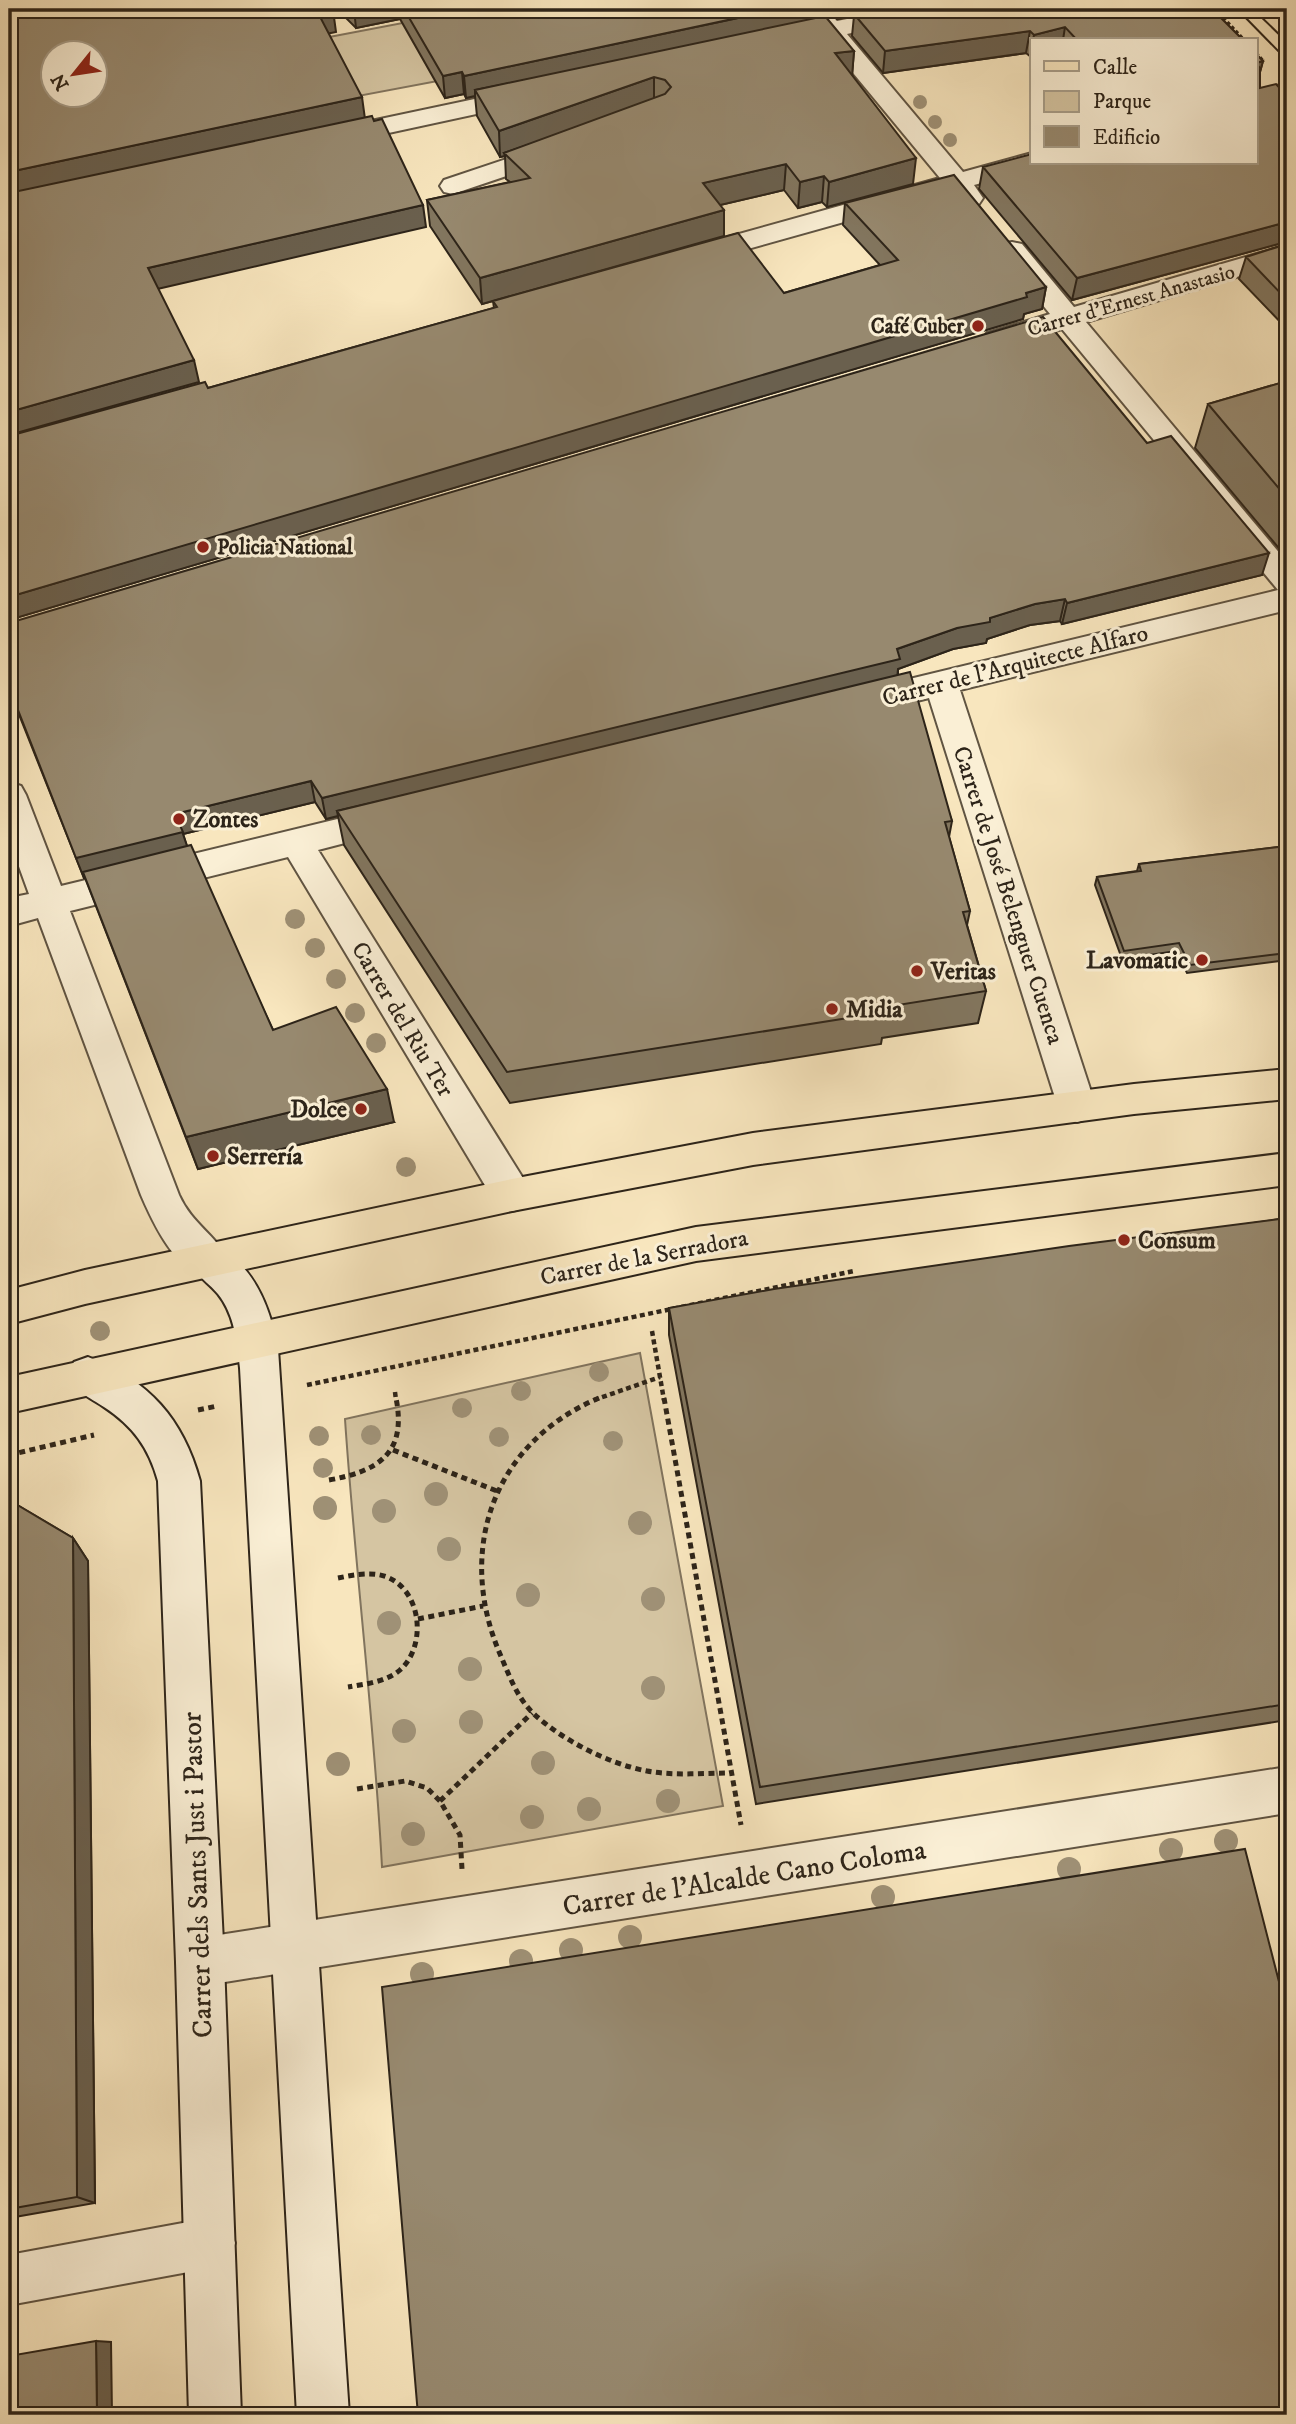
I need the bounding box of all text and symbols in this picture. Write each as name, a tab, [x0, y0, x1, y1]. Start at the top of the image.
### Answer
north arrow	[38, 38, 108, 108]
legend	[1030, 38, 1258, 164]
text: Calle	[1093, 55, 1137, 81]
text: N	[47, 69, 74, 94]
text: Parque	[1093, 89, 1151, 115]
text: Edificio	[1093, 125, 1160, 151]
street label: Carrer d'Ernest Anastasio	[1025, 259, 1238, 343]
place label: Café Cuber	[871, 314, 965, 340]
marker: Café Cuber	[970, 318, 986, 334]
place label: Policia National	[217, 535, 353, 561]
marker: Policia National	[195, 539, 211, 555]
street label: Carrer de l'Arquitecte Alfaro	[879, 618, 1151, 714]
street label: Carrer de José Belenguer Cuenca	[946, 743, 1071, 1049]
place label: Zontes	[193, 805, 258, 835]
marker: Zontes	[171, 811, 187, 827]
street label: Carrer del Riu Ter	[344, 936, 460, 1103]
place label: Lavomatic	[1086, 946, 1189, 976]
marker: Lavomatic	[1194, 952, 1210, 968]
place label: Veritas	[930, 957, 996, 987]
marker: Veritas	[909, 963, 925, 979]
place label: Midia	[846, 995, 903, 1025]
marker: Midia	[824, 1001, 840, 1017]
place label: Dolce	[290, 1095, 347, 1125]
marker: Dolce	[353, 1101, 369, 1117]
place label: Serrería	[227, 1142, 303, 1172]
marker: Serrería	[205, 1148, 221, 1164]
street label: Carrer de la Serradora	[538, 1223, 751, 1293]
place label: Consum	[1138, 1226, 1216, 1256]
marker: Consum	[1116, 1232, 1132, 1248]
street label: Carrer dels Sants Just i Pastor	[174, 1711, 221, 2039]
street label: Carrer de l'Alcalde Cano Coloma	[560, 1832, 928, 1924]

